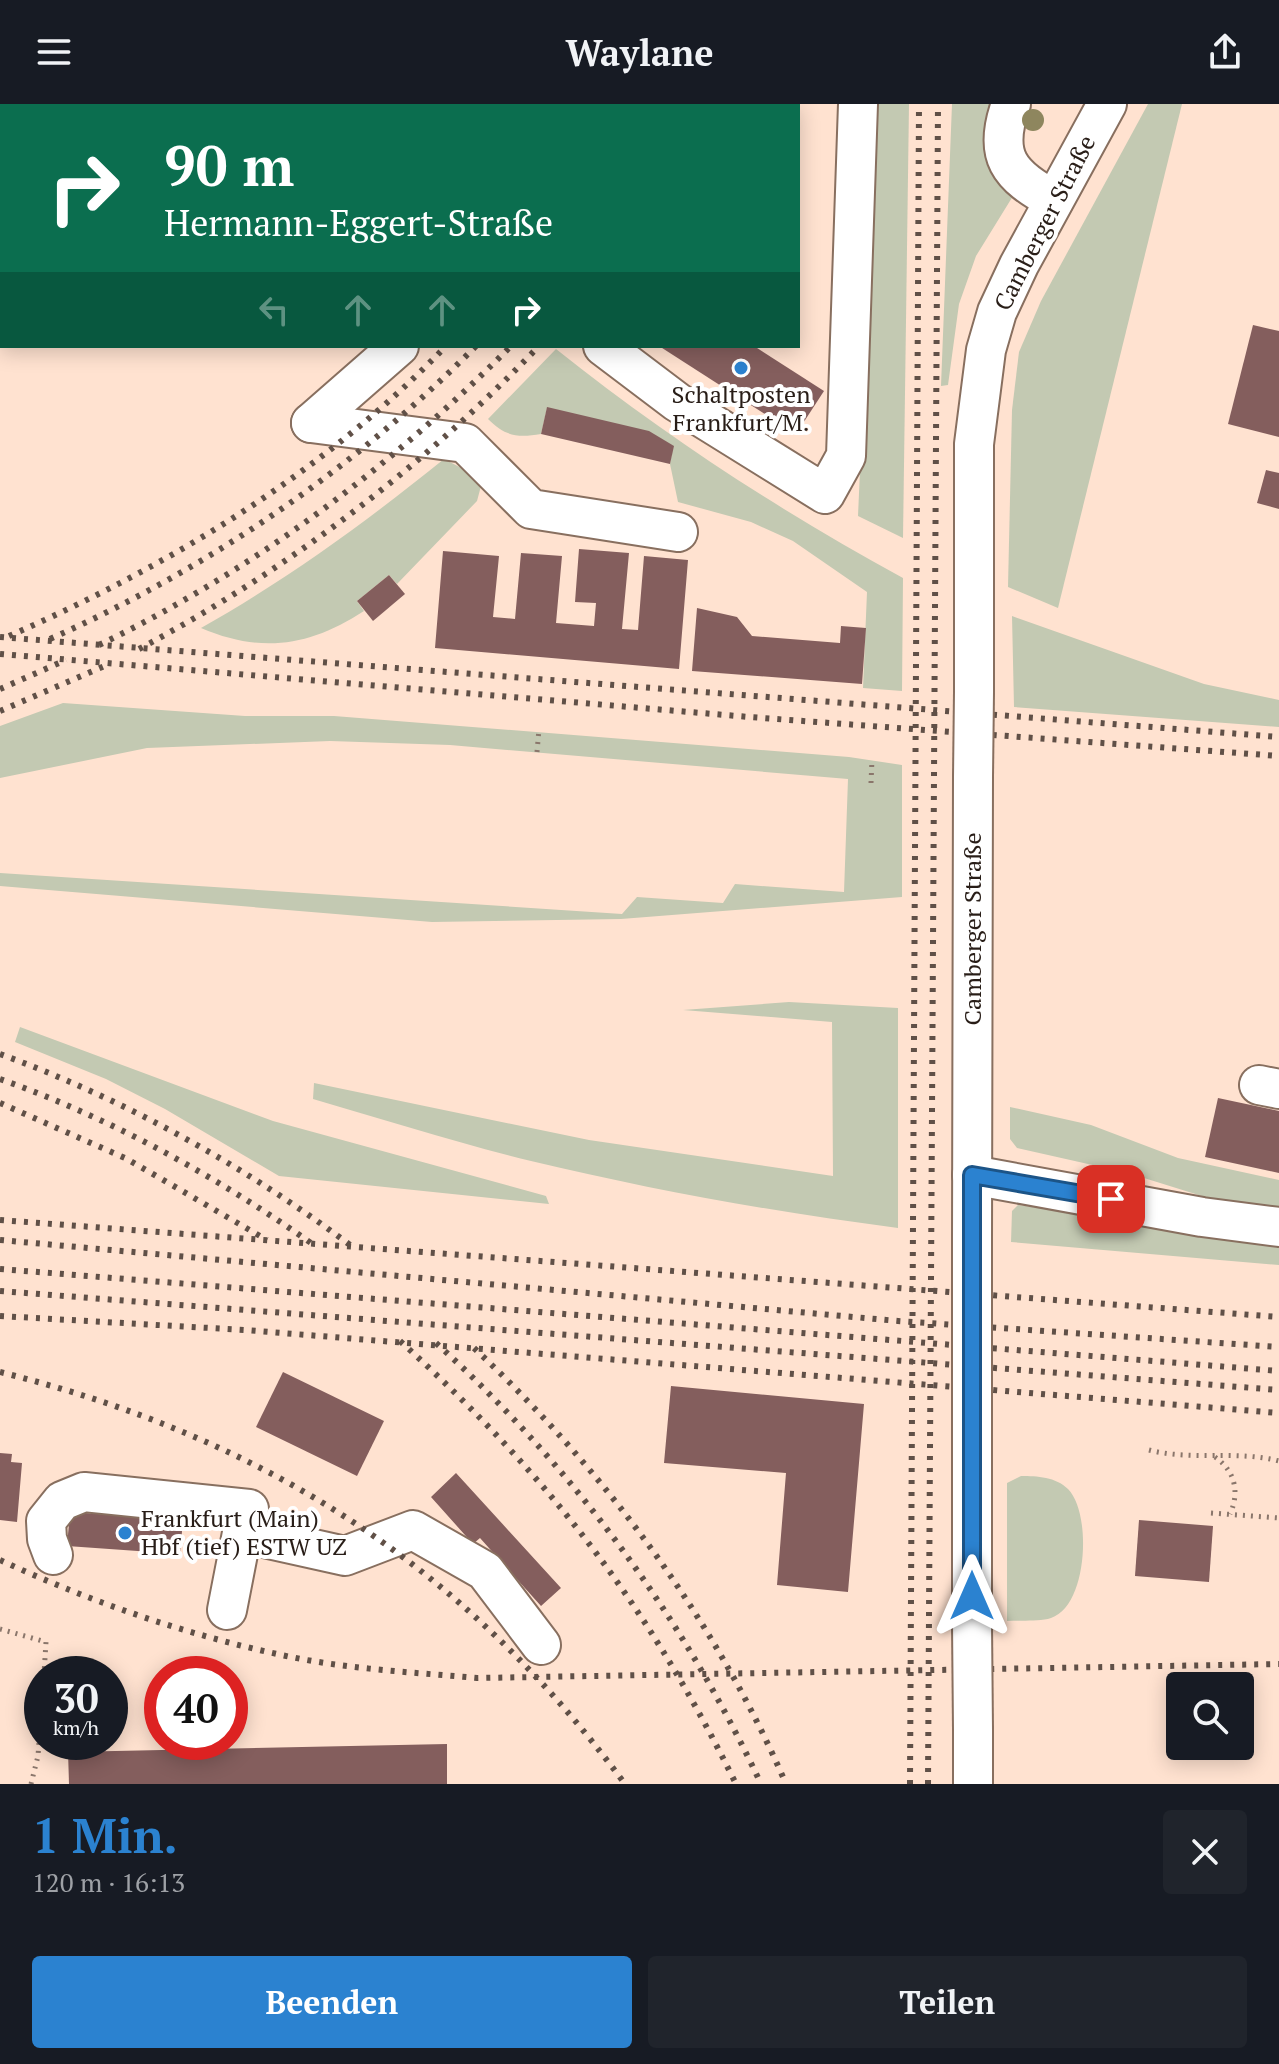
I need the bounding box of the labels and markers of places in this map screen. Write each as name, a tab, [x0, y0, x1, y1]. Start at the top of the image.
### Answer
marker: Schaltposten Frankfurt/M.	[732, 359, 750, 377]
place label: Schaltposten Frankfurt/M.	[672, 378, 810, 438]
pin	[1077, 1165, 1145, 1233]
place label: Frankfurt (Main) Hbf (tief) ESTW UZ	[141, 1502, 347, 1562]
marker: Frankfurt (Main) Hbf (tief) ESTW UZ	[116, 1524, 134, 1542]

